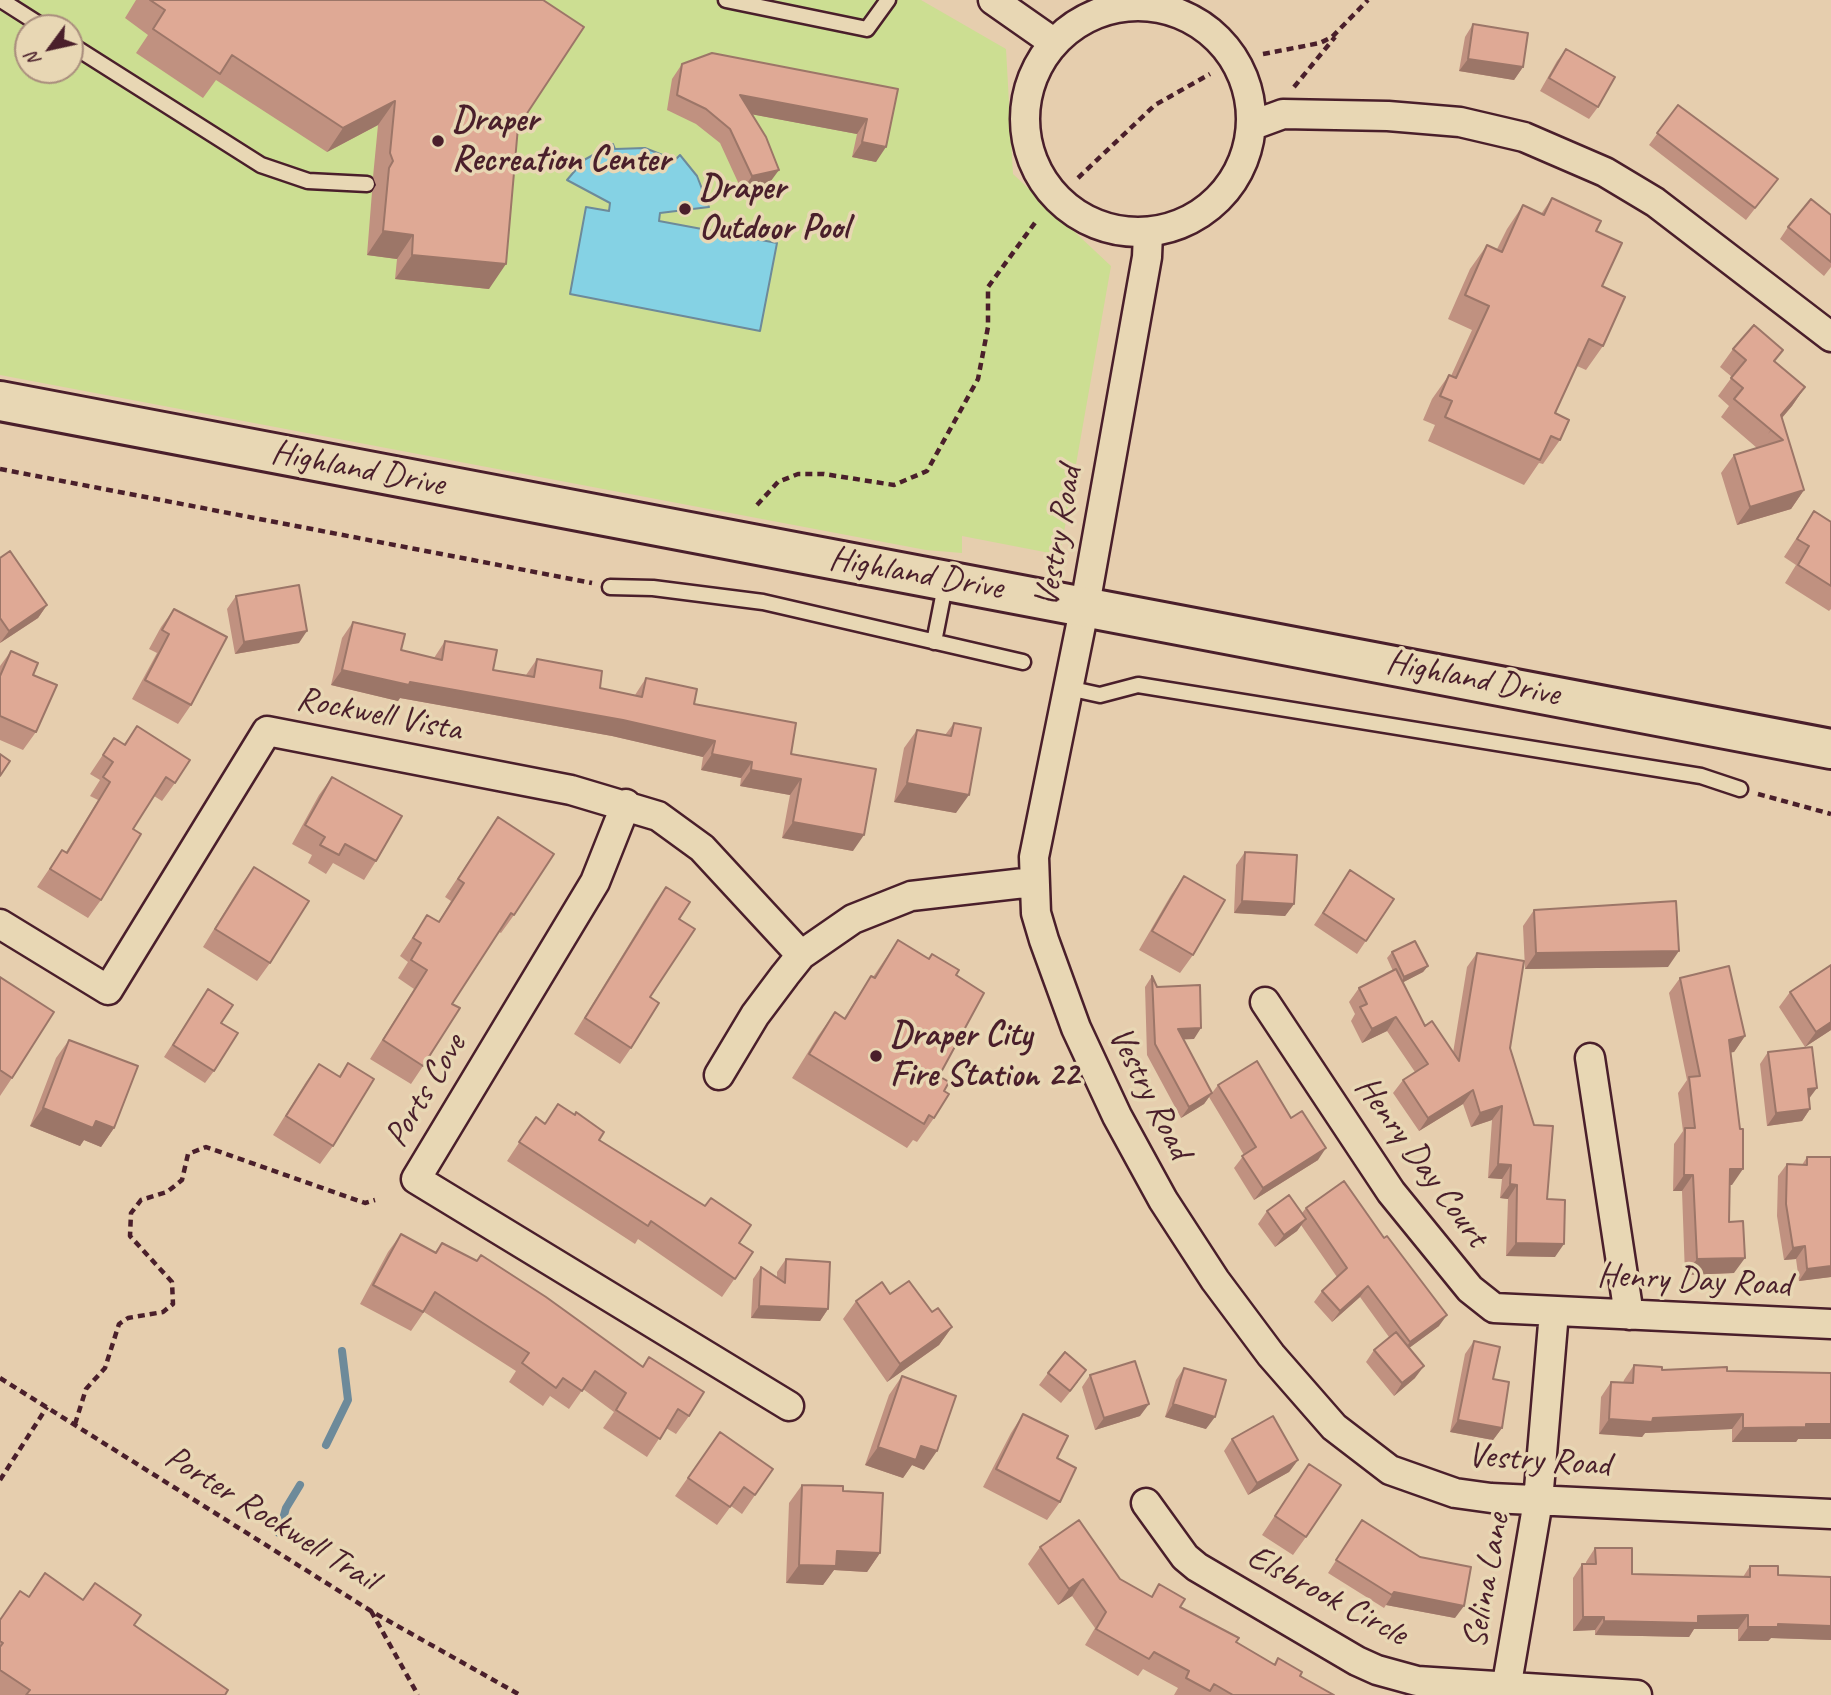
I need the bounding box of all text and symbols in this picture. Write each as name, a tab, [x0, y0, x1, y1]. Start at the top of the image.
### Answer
north arrow	[14, 14, 84, 84]
text: N	[20, 48, 46, 71]
place label: Draper Recreation Center	[452, 100, 670, 182]
marker: Draper Recreation Center	[430, 133, 446, 149]
place label: Draper Outdoor Pool	[699, 168, 849, 250]
marker: Draper Outdoor Pool	[677, 201, 693, 217]
street label: Highland Drive	[268, 432, 448, 506]
street label: Vestry Road	[1026, 463, 1092, 611]
street label: Highland Drive	[826, 538, 1006, 610]
street label: Highland Drive	[1383, 642, 1563, 716]
street label: Rockwell Vista	[293, 678, 465, 752]
place label: Draper City Fire Station 22	[890, 1015, 1079, 1097]
street label: Vestry Road	[1098, 1020, 1200, 1166]
street label: Ports Cove	[376, 1027, 476, 1155]
marker: Draper City Fire Station 22	[868, 1048, 884, 1064]
street label: Henry Day Court	[1345, 1068, 1497, 1256]
street label: Henry Day Road	[1596, 1255, 1792, 1307]
street label: Vestry Road	[1466, 1435, 1612, 1487]
street label: Porter Rockwell Trail	[157, 1437, 385, 1601]
street label: Selina Lane	[1454, 1510, 1520, 1652]
street label: Elsbrook Circle	[1240, 1536, 1414, 1656]

